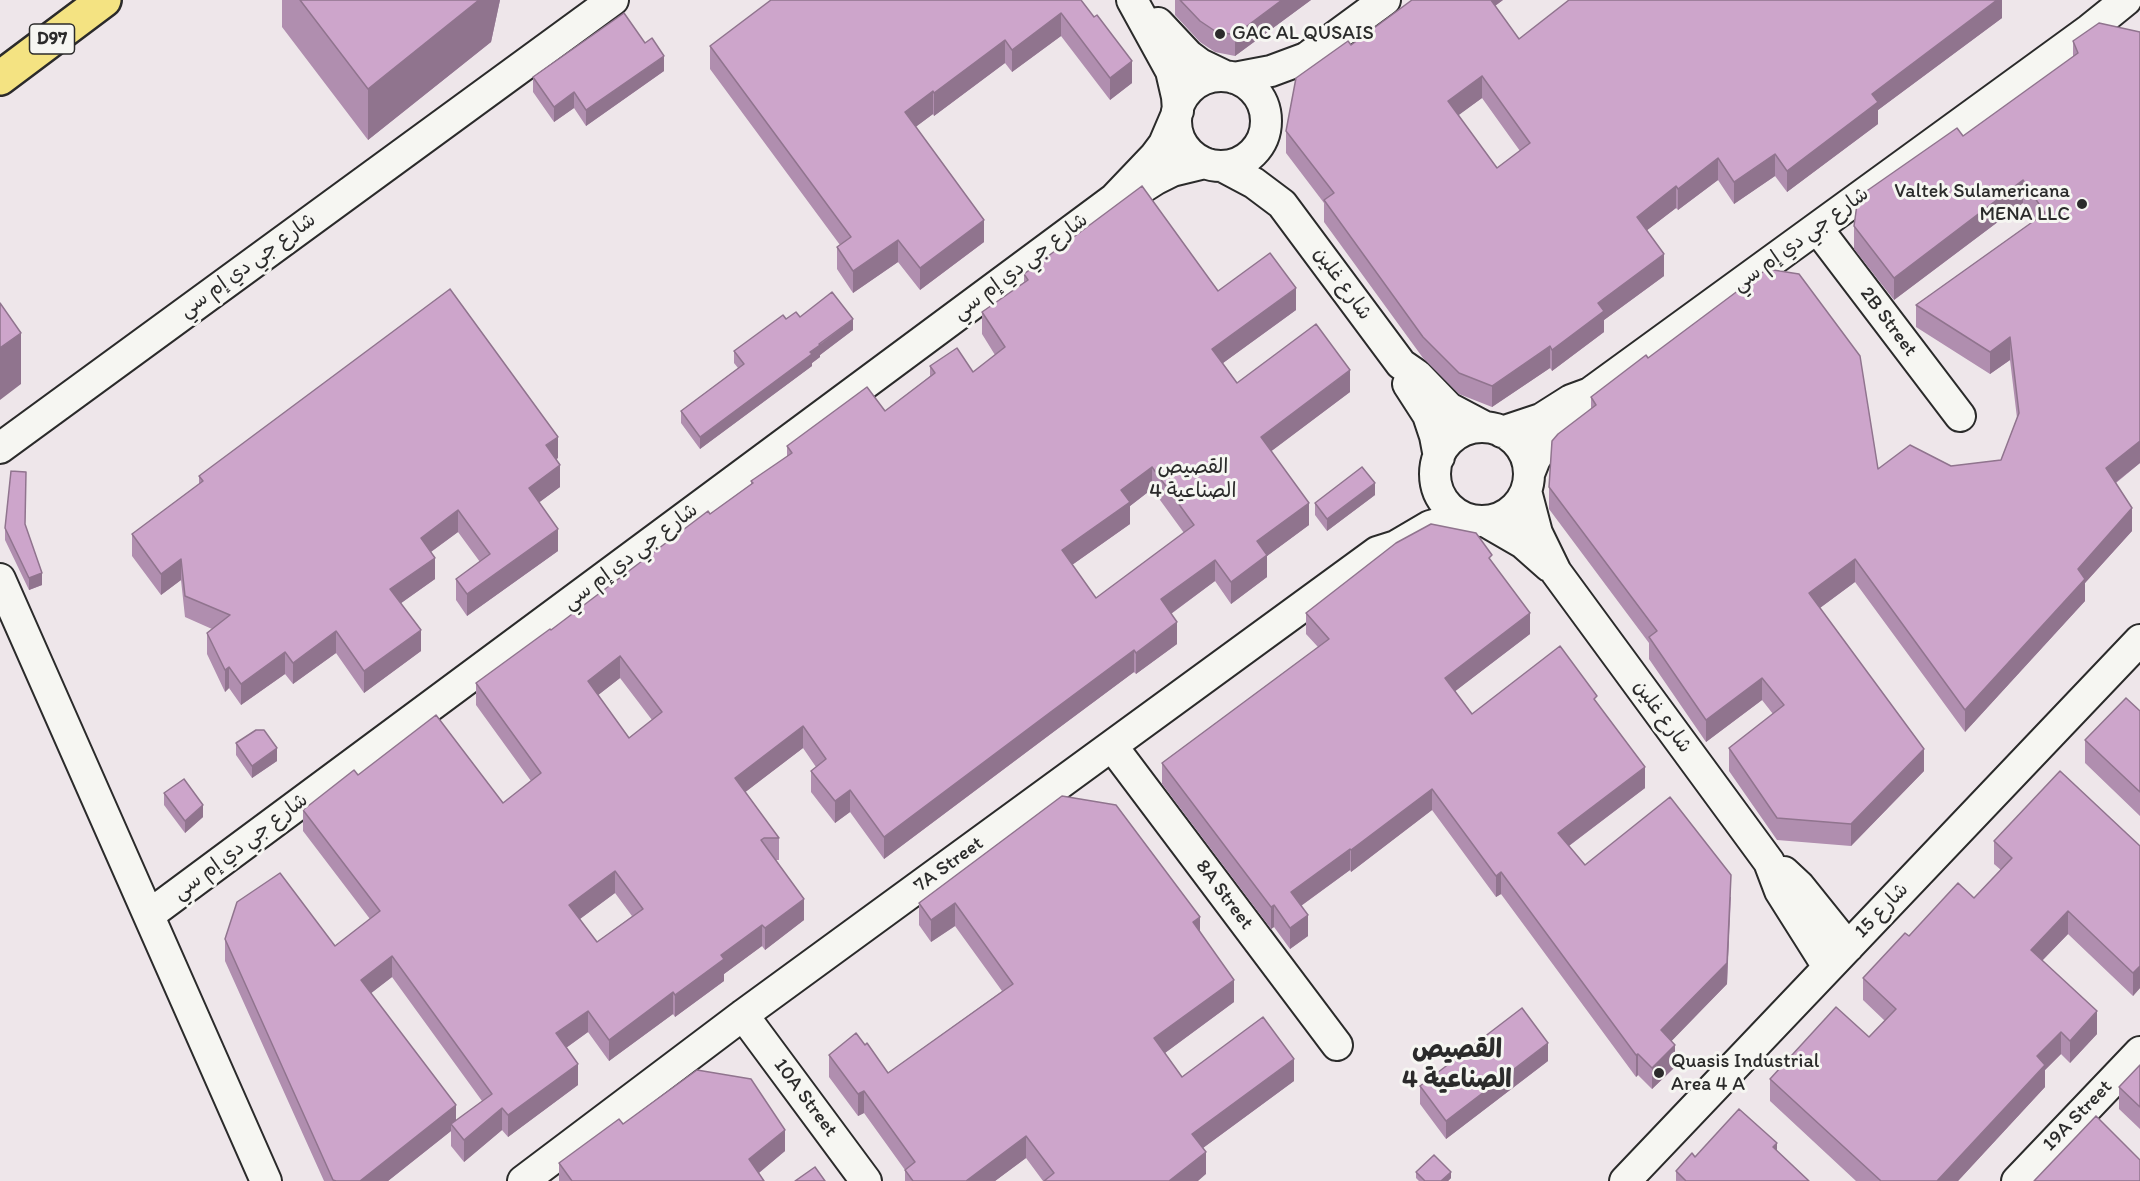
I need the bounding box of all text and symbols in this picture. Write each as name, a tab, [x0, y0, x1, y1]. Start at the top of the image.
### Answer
place label: GAC AL QUSAIS	[1232, 22, 1374, 46]
road number: D97	[29, 24, 74, 54]
marker: GAC AL QUSAIS	[1213, 27, 1227, 41]
place label: Valtek Sulamericana MENA LLC	[1894, 180, 2070, 227]
street label: شارع جي دي إم سي	[1728, 183, 1874, 297]
marker: Valtek Sulamericana MENA LLC	[2075, 197, 2089, 211]
street label: شارع جي دي إم سي	[175, 209, 321, 323]
street label: شارع جي دي إم سي	[949, 209, 1093, 325]
street label: شارع غلين	[1308, 243, 1376, 325]
street label: 2B Street	[1854, 283, 1922, 361]
district label: القصيص الصناعية 4	[1149, 455, 1237, 505]
street label: شارع جي دي إم سي	[559, 499, 703, 615]
street label: شارع غلين	[1628, 676, 1696, 758]
street label: شارع جي دي إم سي	[169, 789, 313, 905]
street label: 7A Street	[910, 832, 988, 898]
street label: 8A Street	[1190, 855, 1258, 935]
street label: شارع 15	[1850, 878, 1914, 944]
district label: القصيص الصناعية 4	[1402, 1034, 1512, 1096]
place label: Quasis Industrial Area 4 A	[1671, 1050, 1820, 1097]
street label: 10A Street	[768, 1054, 842, 1142]
marker: Quasis Industrial Area 4 A	[1652, 1066, 1666, 1080]
street label: 19A Street	[2038, 1075, 2118, 1157]

